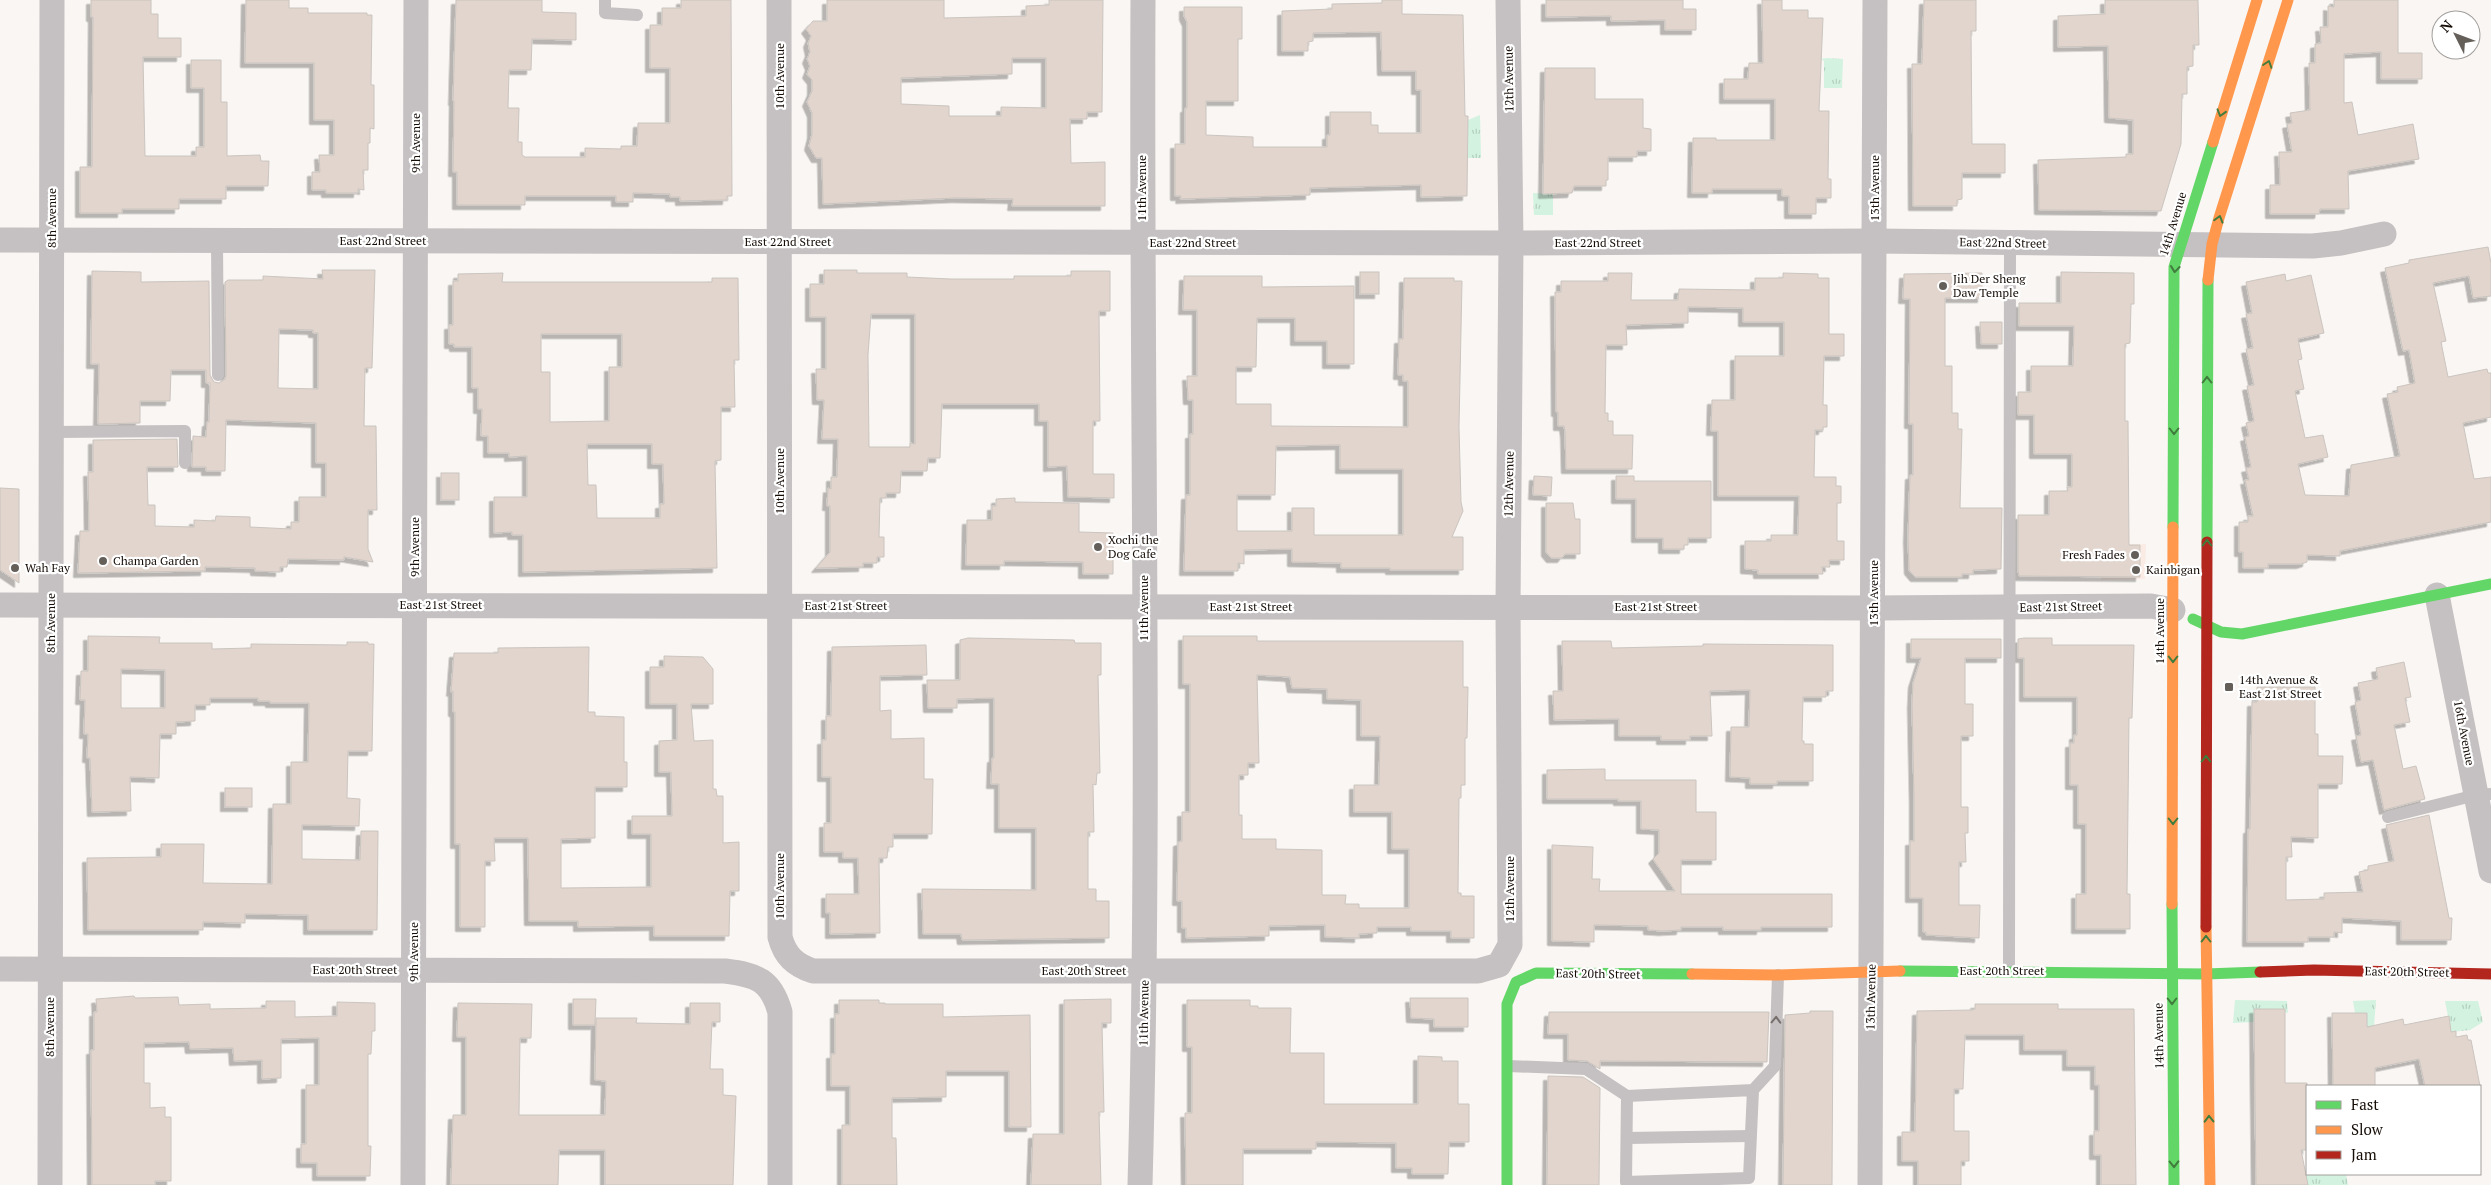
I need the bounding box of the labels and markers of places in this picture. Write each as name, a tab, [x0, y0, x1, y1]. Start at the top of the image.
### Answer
place label: Jih Der Sheng Daw Temple	[1953, 271, 2026, 300]
marker: Jih Der Sheng Daw Temple	[1937, 280, 1949, 292]
place label: Xochi the Dog Cafe	[1108, 532, 1159, 561]
marker: Xochi the Dog Cafe	[1092, 541, 1104, 553]
place label: Fresh Fades	[2062, 547, 2125, 562]
marker: Fresh Fades	[2129, 549, 2141, 561]
place label: Champa Garden	[113, 553, 199, 568]
marker: Champa Garden	[97, 555, 109, 567]
place label: Wah Fay	[25, 560, 71, 575]
marker: Wah Fay	[9, 562, 21, 574]
place label: Kainbigan	[2146, 562, 2200, 577]
marker: Kainbigan	[2130, 564, 2142, 576]
place label: 14th Avenue & East 21st Street	[2239, 672, 2323, 701]
marker: 14th Avenue & East 21st Street	[2223, 681, 2235, 693]

